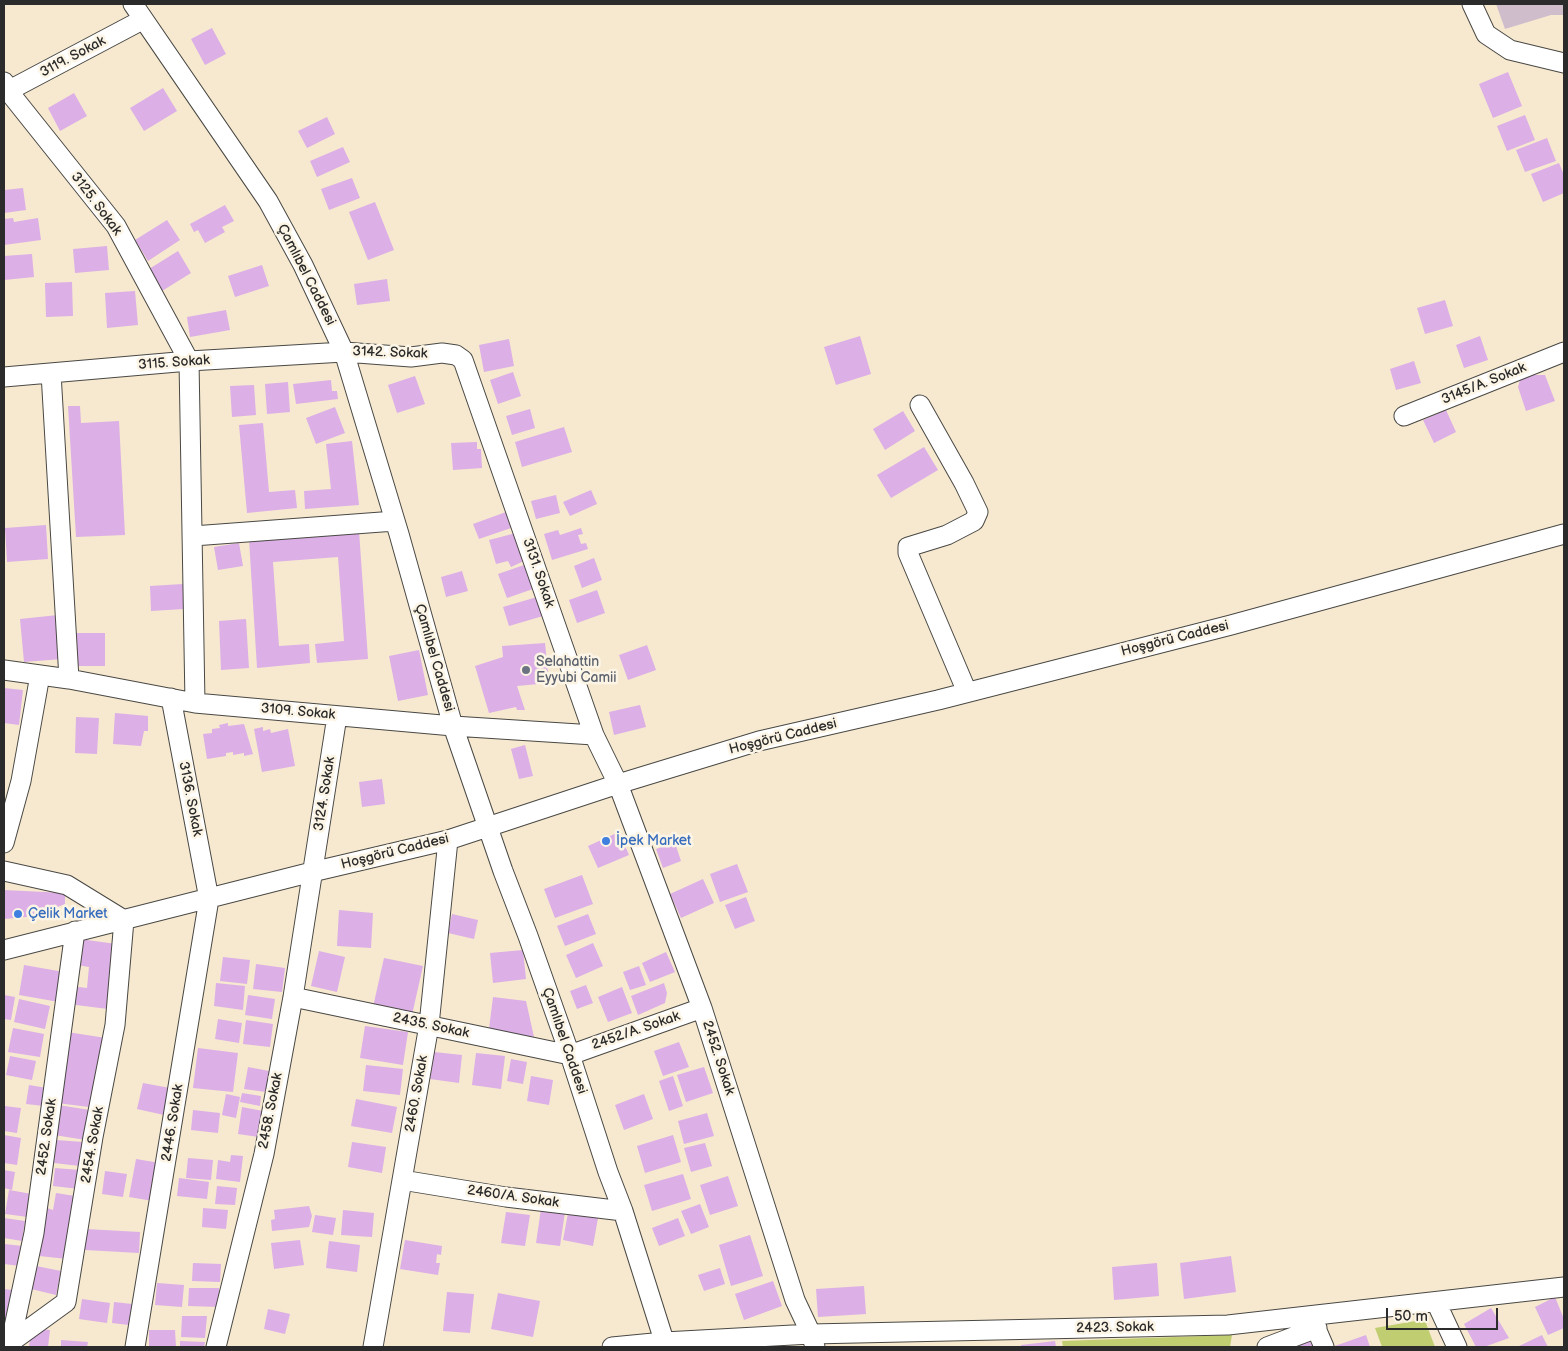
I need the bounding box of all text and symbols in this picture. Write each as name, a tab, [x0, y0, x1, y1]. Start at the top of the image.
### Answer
street label: 3119. Sokak	[37, 33, 109, 81]
street label: 3125. Sokak	[67, 169, 125, 239]
street label: Çamlıbel Caddesi	[273, 222, 339, 328]
street label: 3142. Sokak	[352, 343, 428, 363]
street label: 3115. Sokak	[138, 352, 210, 374]
street label: 3145/A. Sokak	[1439, 359, 1529, 409]
street label: 3131. Sokak	[518, 536, 558, 610]
street label: Çamlıbel Caddesi	[411, 602, 457, 714]
street label: Hoşgörü Caddesi	[1119, 618, 1231, 660]
place label: Selahattin Eyyubi Camii	[536, 654, 617, 686]
marker: Selahattin Eyyubi Camii	[520, 664, 532, 676]
street label: 3109. Sokak	[260, 700, 336, 724]
street label: Hoşgörü Caddesi	[727, 716, 839, 758]
street label: 3124. Sokak	[311, 756, 339, 832]
street label: 3136. Sokak	[175, 760, 205, 838]
street label: Hoşgörü Caddesi	[339, 831, 451, 873]
place label: İpek Market	[616, 833, 691, 849]
marker: İpek Market	[600, 835, 612, 847]
place label: Çelik Market	[28, 906, 108, 922]
marker: Çelik Market	[12, 908, 24, 920]
street label: Çamlıbel Caddesi	[538, 986, 590, 1096]
street label: 2452/A. Sokak	[590, 1008, 682, 1054]
street label: 2435. Sokak	[391, 1010, 471, 1042]
street label: 2452. Sokak	[698, 1019, 738, 1097]
street label: 2460. Sokak	[402, 1054, 432, 1134]
street label: 2458. Sokak	[255, 1072, 287, 1150]
street label: 2446. Sokak	[159, 1083, 187, 1163]
street label: 2452. Sokak	[33, 1098, 61, 1176]
street label: 2454. Sokak	[78, 1105, 108, 1185]
street label: 2460/A. Sokak	[466, 1182, 560, 1212]
scale bar	[1388, 1298, 1500, 1330]
text: 50 m	[1394, 1307, 1428, 1326]
street label: 2423. Sokak	[1076, 1319, 1154, 1337]

